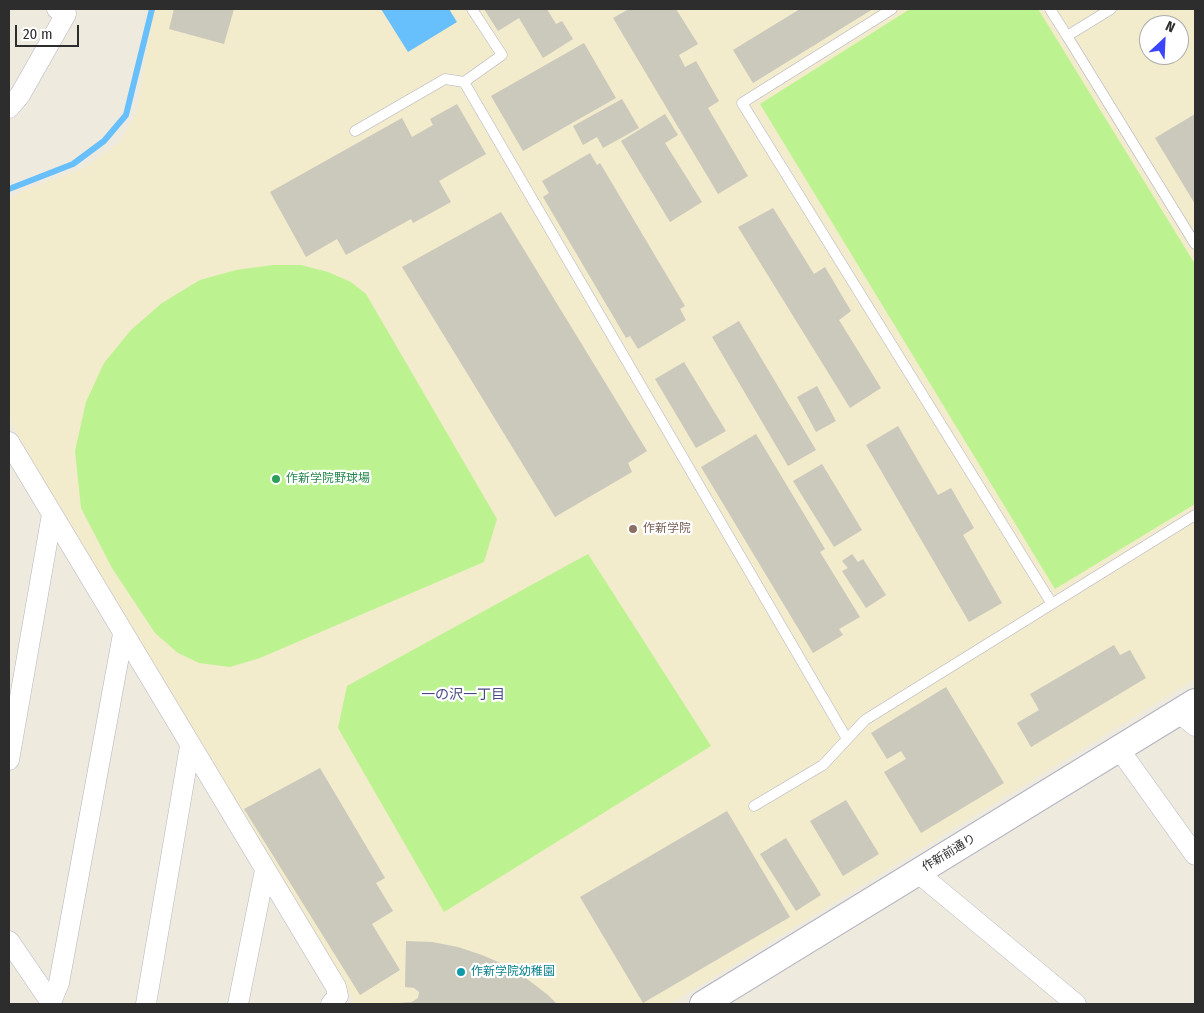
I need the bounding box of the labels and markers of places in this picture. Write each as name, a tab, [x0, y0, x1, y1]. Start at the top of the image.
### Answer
place label: 作新学院野球場	[286, 472, 370, 486]
marker: 作新学院野球場	[270, 473, 282, 485]
place label: 作新学院	[643, 522, 691, 536]
marker: 作新学院	[627, 523, 639, 535]
place label: 作新学院幼稚園	[471, 965, 555, 979]
marker: 作新学院幼稚園	[455, 966, 467, 978]

